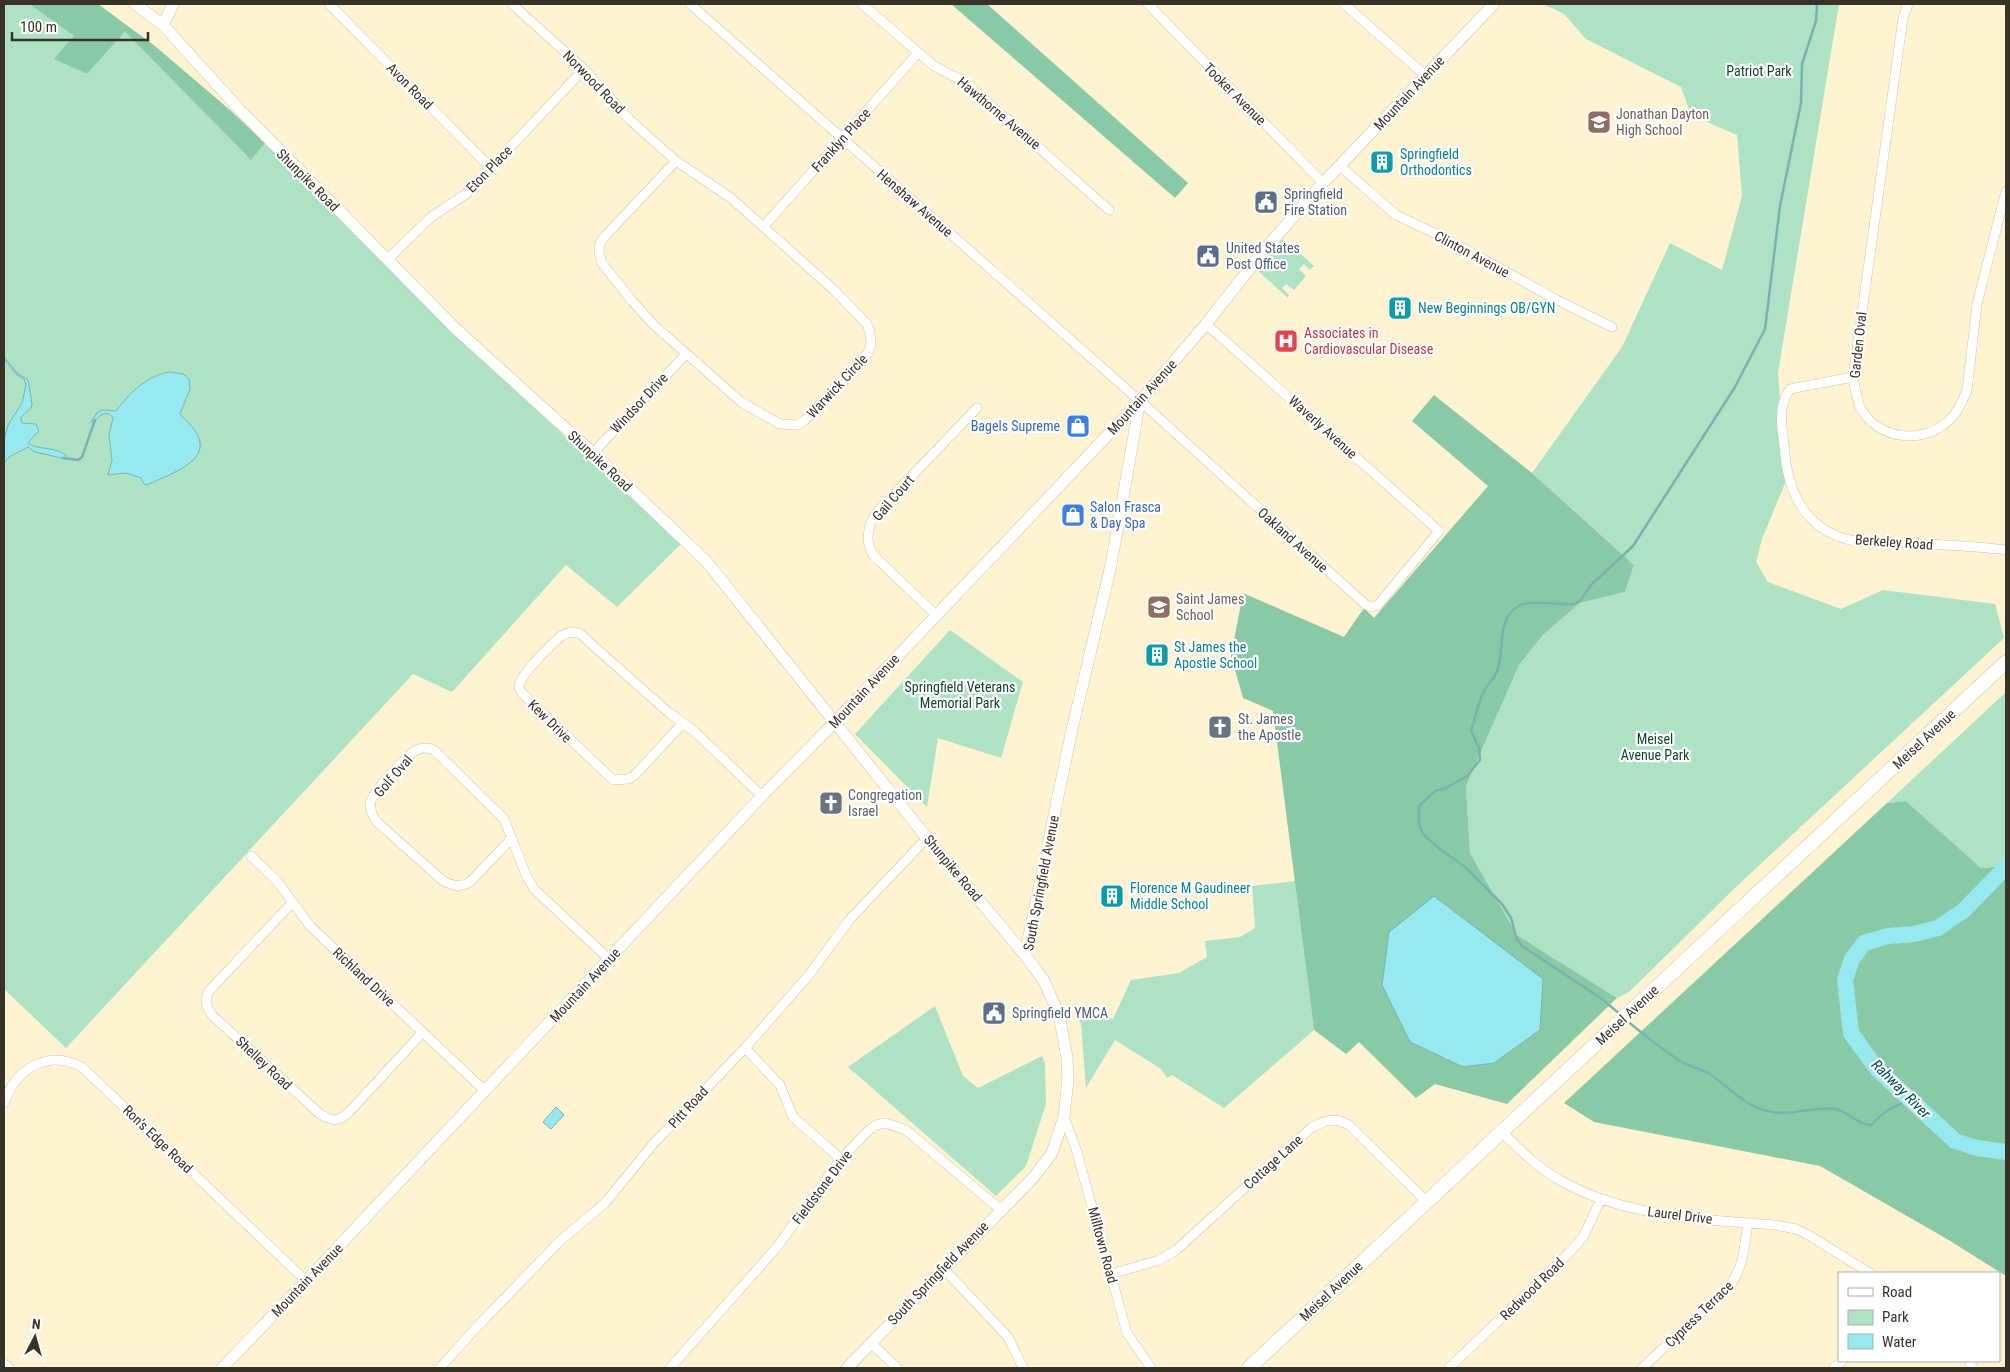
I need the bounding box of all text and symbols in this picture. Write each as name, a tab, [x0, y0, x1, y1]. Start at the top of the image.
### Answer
scale bar	[12, 10, 149, 42]
text: 100 m	[20, 18, 57, 36]
street label: Norwood Road	[560, 47, 628, 117]
street label: Mountain Avenue	[1371, 52, 1448, 133]
street label: Avon Road	[384, 60, 436, 112]
street label: Tooker Avenue	[1201, 60, 1270, 129]
park label: Patriot Park	[1726, 63, 1792, 79]
street label: Hawthorne Avenue	[954, 74, 1044, 153]
street label: Franklyn Place	[808, 105, 874, 175]
place label: Jonathan Dayton High School	[1616, 106, 1709, 138]
school or university icon: Jonathan Dayton High School	[1586, 109, 1612, 135]
street label: Eton Place	[463, 142, 515, 196]
street label: Shunpike Road	[273, 145, 343, 215]
place label: Springfield Orthodontics	[1400, 146, 1472, 178]
building icon: Springfield Orthodontics	[1369, 149, 1395, 175]
street label: Henshaw Avenue	[874, 166, 956, 240]
place label: Springfield Fire Station	[1284, 186, 1347, 218]
public building icon: Springfield Fire Station	[1253, 189, 1279, 215]
street label: Clinton Avenue	[1432, 228, 1513, 281]
place label: United States Post Office	[1226, 240, 1300, 272]
public building icon: United States Post Office	[1195, 243, 1221, 269]
building icon: New Beginnings OB/GYN	[1387, 295, 1413, 321]
place label: New Beginnings OB/GYN	[1418, 300, 1555, 316]
street label: Garden Oval	[1847, 311, 1869, 379]
place label: Associates in Cardiovascular Disease	[1304, 325, 1434, 357]
hospital icon: Associates in Cardiovascular Disease	[1273, 328, 1299, 354]
street label: Warwick Circle	[803, 350, 871, 421]
street label: Mountain Avenue	[1104, 356, 1180, 438]
street label: Windsor Drive	[607, 369, 671, 436]
street label: Waverly Avenue	[1286, 392, 1361, 462]
shop icon: Bagels Supreme	[1065, 413, 1091, 439]
place label: Bagels Supreme	[971, 418, 1060, 434]
street label: Shunpike Road	[565, 427, 635, 495]
street label: Gail Court	[869, 472, 917, 524]
place label: Salon Frasca & Day Spa	[1090, 499, 1161, 531]
shop icon: Salon Frasca & Day Spa	[1060, 502, 1086, 528]
street label: Oakland Avenue	[1255, 504, 1332, 576]
street label: Berkeley Road	[1855, 531, 1933, 553]
place label: Saint James School	[1176, 591, 1244, 623]
school or university icon: Saint James School	[1146, 594, 1172, 620]
place label: St James the Apostle School	[1174, 639, 1257, 671]
building icon: St James the Apostle School	[1144, 642, 1170, 668]
street label: Mountain Avenue	[826, 650, 903, 731]
park label: Springfield Veterans Memorial Park	[905, 679, 1015, 711]
street label: Kew Drive	[525, 696, 575, 746]
street label: Meisel Avenue	[1889, 706, 1959, 772]
place label: St. James the Apostle	[1238, 711, 1301, 743]
church icon: St. James the Apostle	[1207, 714, 1233, 740]
park label: Meisel Avenue Park	[1621, 731, 1690, 763]
street label: Golf Oval	[370, 752, 416, 800]
place label: Congregation Israel	[848, 787, 922, 819]
church icon: Congregation Israel	[818, 790, 844, 816]
street label: South Springfield Avenue	[1020, 814, 1062, 952]
street label: Shunpike Road	[921, 832, 985, 904]
place label: Florence M Gaudineer Middle School	[1130, 880, 1251, 912]
building icon: Florence M Gaudineer Middle School	[1099, 883, 1125, 909]
street label: Richland Drive	[330, 944, 399, 1010]
street label: Mountain Avenue	[547, 944, 624, 1025]
street label: Meisel Avenue	[1592, 982, 1662, 1048]
public building icon: Springfield YMCA	[981, 1000, 1007, 1026]
place label: Springfield YMCA	[1012, 1005, 1108, 1021]
street label: Shelley Road	[233, 1033, 295, 1093]
water label: Rahway River	[1868, 1056, 1935, 1123]
street label: Pitt Road	[665, 1083, 711, 1131]
street label: Ron's Edge Road	[120, 1102, 196, 1176]
street label: Cottage Lane	[1240, 1131, 1306, 1192]
street label: Fieldstone Drive	[789, 1146, 855, 1227]
street label: Laurel Drive	[1647, 1203, 1714, 1227]
street label: Milltown Road	[1085, 1205, 1121, 1285]
street label: South Springfield Avenue	[884, 1218, 992, 1328]
street label: Mountain Avenue	[268, 1240, 346, 1320]
street label: Redwood Road	[1497, 1255, 1567, 1323]
street label: Meisel Avenue	[1296, 1258, 1366, 1324]
legend	[1838, 1272, 2000, 1362]
street label: Cypress Terrace	[1662, 1277, 1737, 1350]
text: Road	[1882, 1283, 1912, 1301]
text: Park	[1882, 1308, 1909, 1326]
north arrow	[10, 1312, 60, 1362]
text: N	[31, 1316, 41, 1332]
text: Water	[1882, 1333, 1917, 1351]

